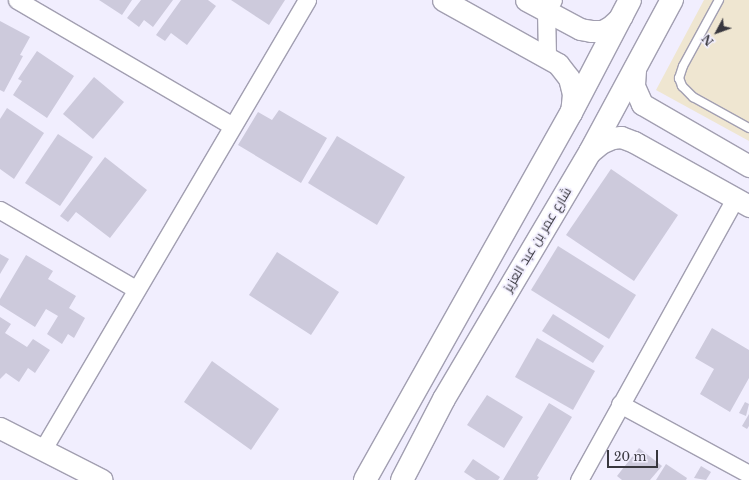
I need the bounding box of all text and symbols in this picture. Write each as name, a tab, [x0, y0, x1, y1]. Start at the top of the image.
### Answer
north arrow	[697, 12, 737, 52]
text: N	[699, 31, 717, 48]
street label: شارع عمر بن عبد العزيز	[501, 185, 575, 295]
scale bar	[609, 442, 660, 468]
text: 20 m	[614, 449, 646, 464]

